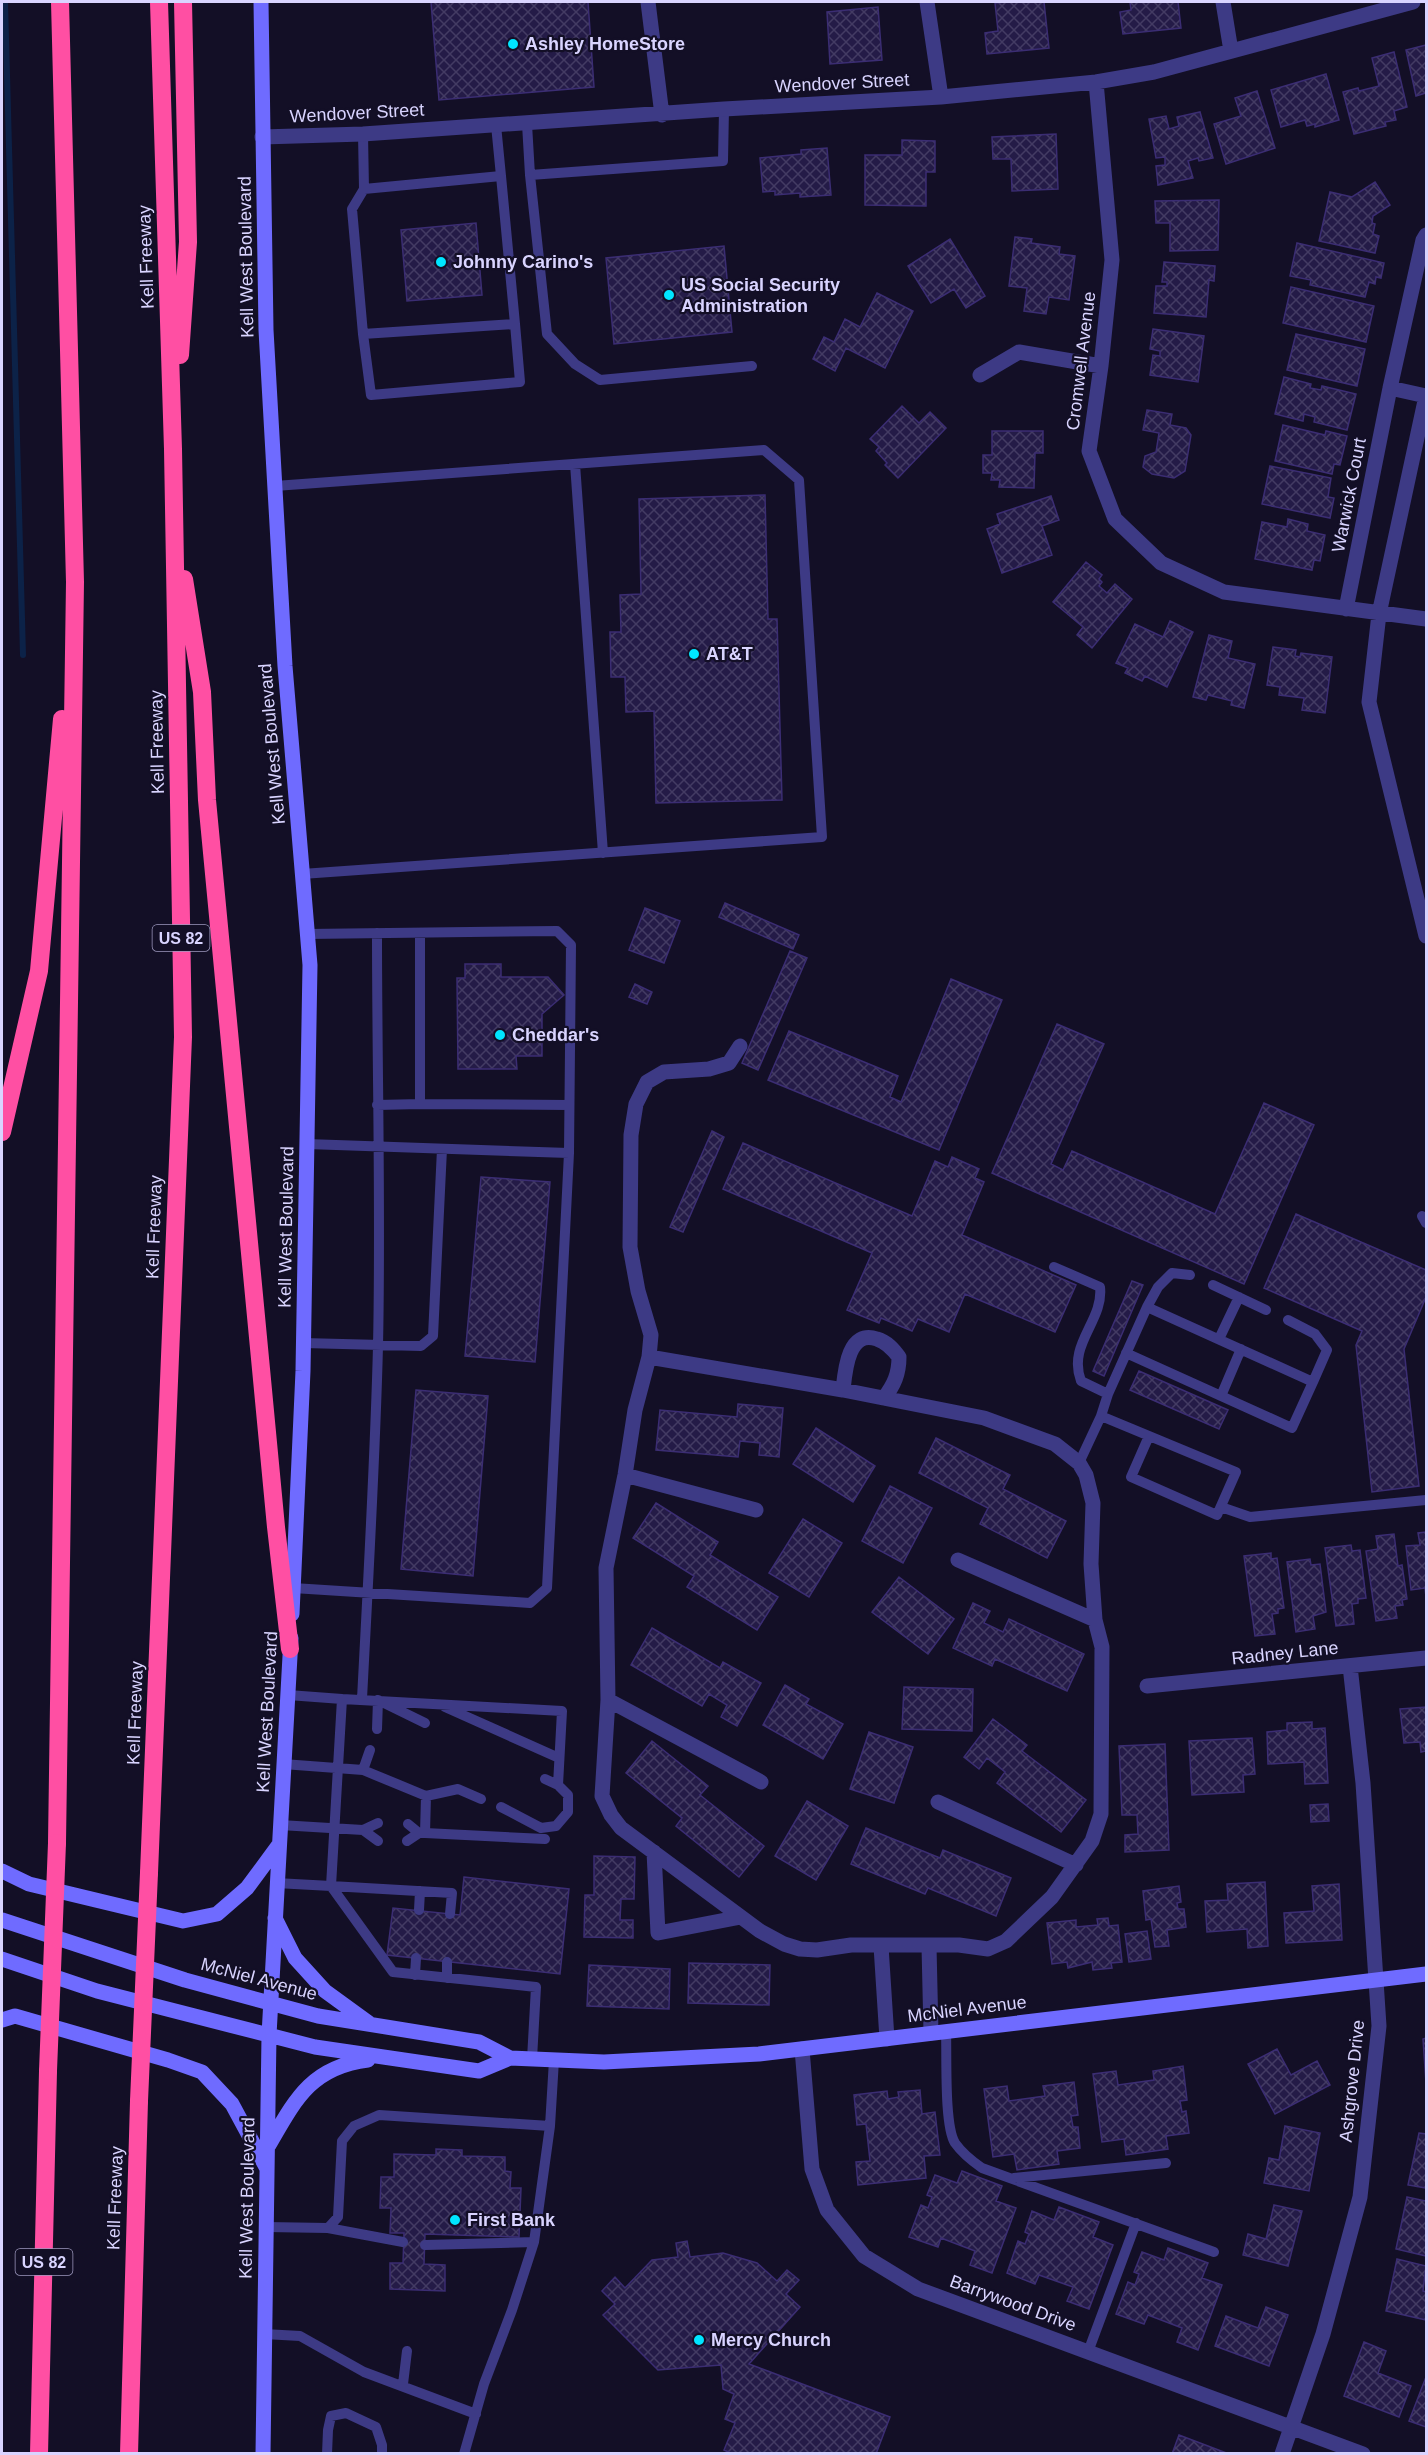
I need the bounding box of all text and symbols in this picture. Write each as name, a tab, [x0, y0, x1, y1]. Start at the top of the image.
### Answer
place label: Ashley HomeStore	[525, 34, 685, 54]
marker: Ashley HomeStore	[506, 37, 520, 51]
street label: Wendover Street	[774, 69, 910, 97]
street label: Wendover Street	[289, 99, 425, 127]
street label: Kell West Boulevard	[235, 176, 257, 338]
street label: Kell Freeway	[134, 205, 158, 309]
place label: Johnny Carino's	[453, 252, 593, 272]
marker: Johnny Carino's	[434, 255, 448, 269]
place label: US Social Security Administration	[681, 275, 840, 316]
marker: US Social Security Administration	[662, 288, 676, 302]
street label: Cromwell Avenue	[1063, 290, 1099, 432]
street label: Warwick Court	[1328, 436, 1370, 554]
place label: AT&T	[706, 644, 753, 664]
marker: AT&T	[687, 647, 701, 661]
street label: Kell West Boulevard	[255, 663, 289, 825]
street label: Kell Freeway	[146, 690, 168, 794]
road number: US 82	[152, 925, 210, 951]
place label: Cheddar's	[512, 1025, 599, 1045]
marker: Cheddar's	[493, 1028, 507, 1042]
street label: Kell West Boulevard	[275, 1146, 297, 1308]
street label: Kell Freeway	[142, 1175, 166, 1279]
street label: Kell West Boulevard	[253, 1631, 281, 1793]
street label: Radney Lane	[1231, 1637, 1339, 1669]
street label: Kell Freeway	[123, 1661, 147, 1765]
street label: McNiel Avenue	[199, 1954, 319, 2004]
street label: McNiel Avenue	[906, 1992, 1028, 2026]
street label: Ashgrove Drive	[1336, 2019, 1368, 2143]
street label: Kell West Boulevard	[236, 2117, 258, 2279]
street label: Kell Freeway	[103, 2146, 127, 2250]
place label: First Bank	[467, 2210, 556, 2230]
marker: First Bank	[448, 2213, 462, 2227]
road number: US 82	[15, 2249, 72, 2275]
street label: Barrywood Drive	[947, 2271, 1079, 2335]
place label: Mercy Church	[711, 2330, 831, 2350]
marker: Mercy Church	[692, 2333, 706, 2347]

